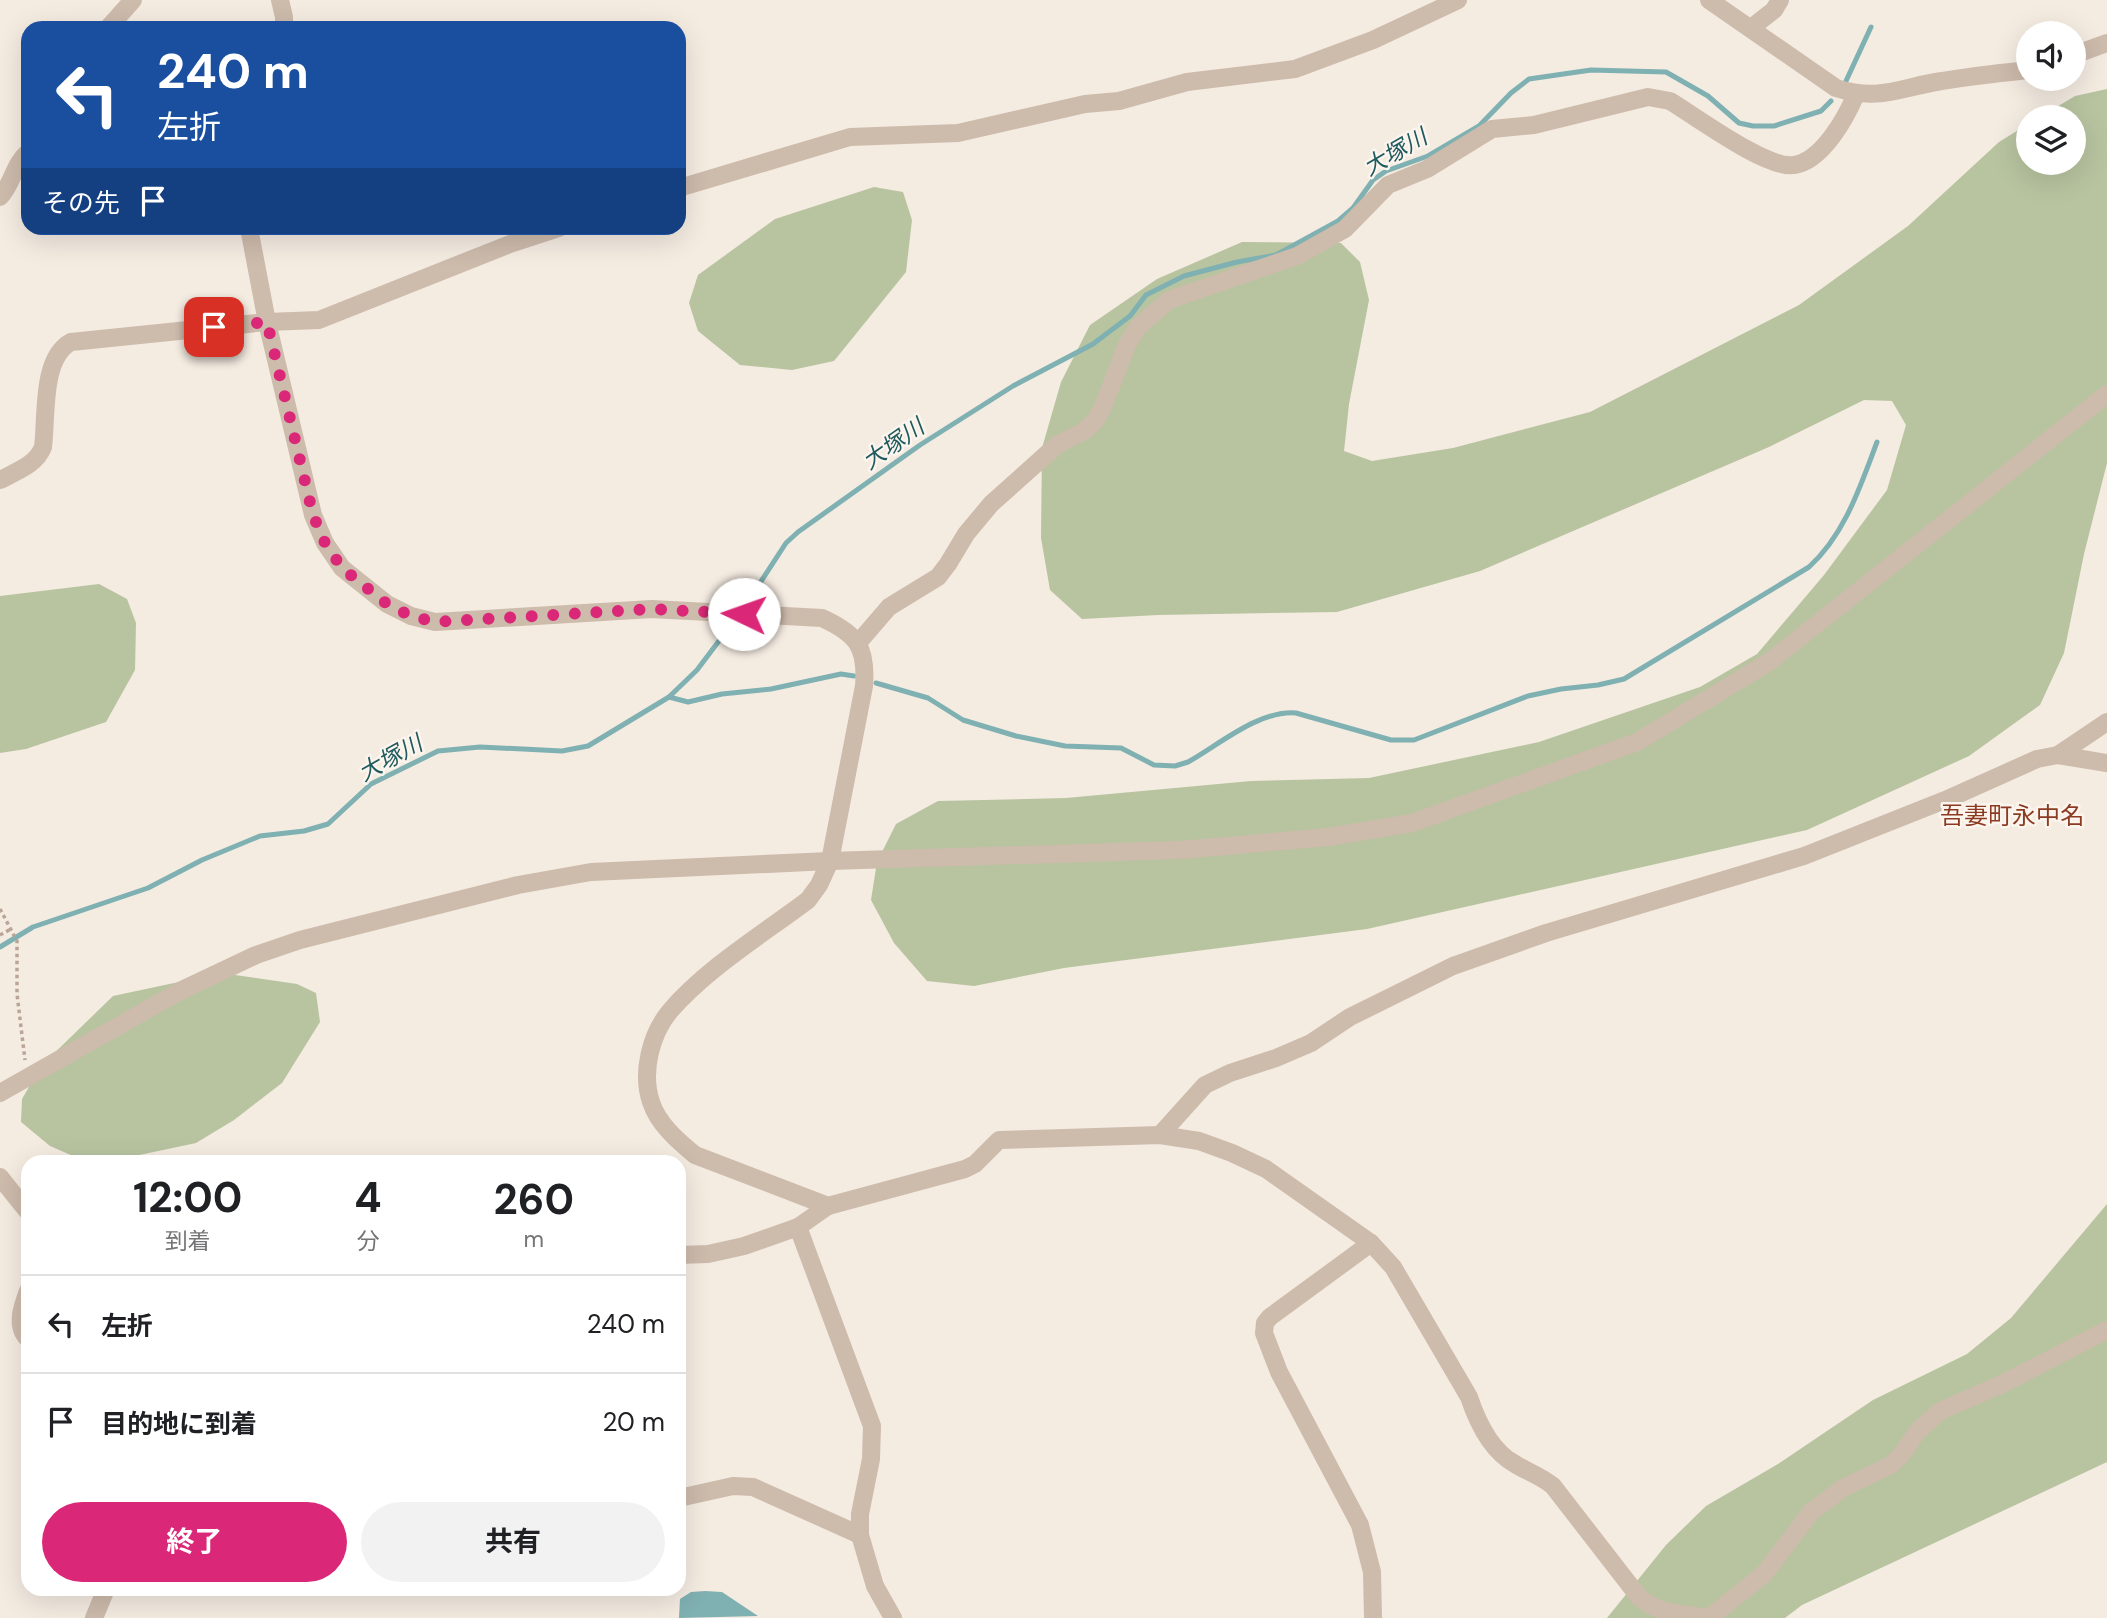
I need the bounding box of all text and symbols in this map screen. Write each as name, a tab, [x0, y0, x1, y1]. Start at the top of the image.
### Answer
map controls	[2016, 21, 2086, 175]
button: sound	[2016, 21, 2086, 91]
text: 240 m	[157, 39, 309, 103]
icon: left	[42, 49, 133, 140]
button: layers	[2016, 105, 2086, 175]
text: 左折	[157, 106, 221, 148]
water label: 大塚川	[1358, 120, 1435, 182]
icon: arrive	[134, 182, 172, 220]
text: その先	[42, 186, 120, 220]
pin	[184, 297, 244, 357]
icon: arrive	[195, 308, 233, 346]
water label: 大塚川	[856, 410, 932, 476]
position arrow	[707, 577, 781, 651]
water label: 大塚川	[353, 727, 430, 788]
district label: 吾妻町永中名	[1940, 800, 2084, 831]
text: 12:00	[133, 1170, 242, 1225]
text: 4	[354, 1170, 382, 1225]
text: 260	[494, 1172, 574, 1227]
text: m	[524, 1224, 544, 1254]
text: 到着	[165, 1226, 211, 1256]
text: 分	[356, 1226, 379, 1256]
icon: left	[42, 1305, 80, 1343]
text: 240 m	[587, 1307, 665, 1341]
text: 左折	[101, 1309, 153, 1343]
icon: arrive	[42, 1403, 80, 1441]
text: 20 m	[602, 1405, 665, 1439]
text: 目的地に到着	[101, 1407, 257, 1441]
button: 終了	[42, 1502, 347, 1582]
button: 共有	[361, 1502, 665, 1582]

